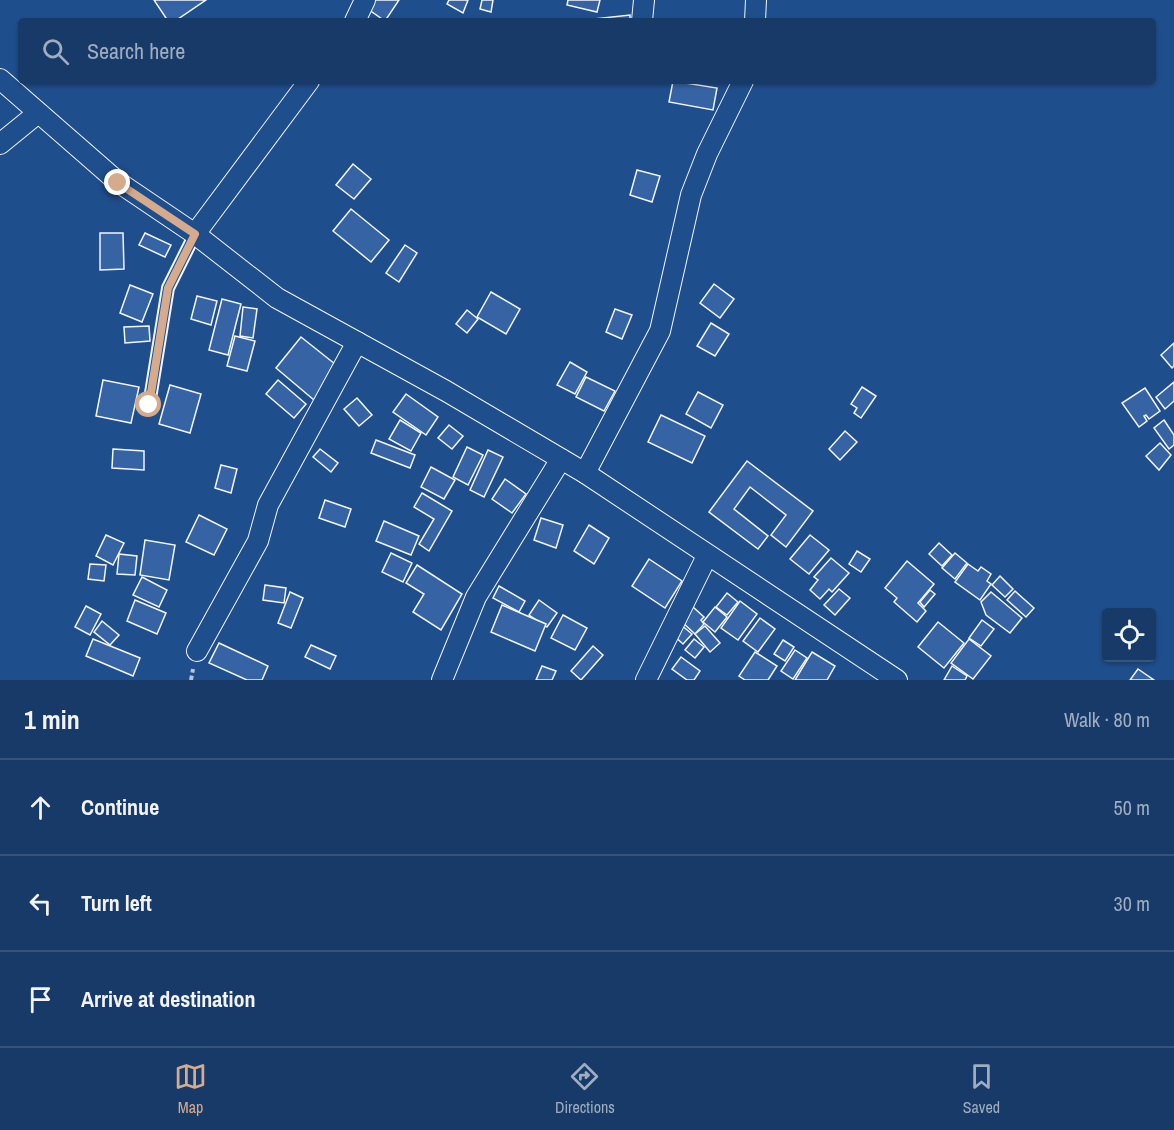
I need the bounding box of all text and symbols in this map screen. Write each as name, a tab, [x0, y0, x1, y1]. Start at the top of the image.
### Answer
search box	[18, 18, 1156, 84]
icon: search	[39, 35, 72, 68]
text: Search here	[87, 36, 185, 66]
route end	[104, 169, 130, 195]
route start	[135, 391, 161, 417]
map controls	[1102, 608, 1156, 662]
button: locate	[1102, 608, 1156, 662]
text: 1 min	[24, 702, 80, 737]
text: Walk · 80 m	[1064, 706, 1150, 733]
icon: ahead	[24, 791, 57, 824]
text: Continue	[81, 792, 159, 822]
text: 50 m	[1114, 794, 1150, 821]
icon: left	[24, 887, 57, 920]
text: Turn left	[81, 888, 152, 918]
text: 30 m	[1114, 890, 1150, 917]
icon: arrive	[24, 983, 57, 1016]
text: Arrive at destination	[81, 984, 255, 1014]
tab: Map	[174, 1060, 207, 1118]
tab: Directions	[555, 1060, 615, 1118]
tab: Saved	[963, 1060, 1000, 1118]

